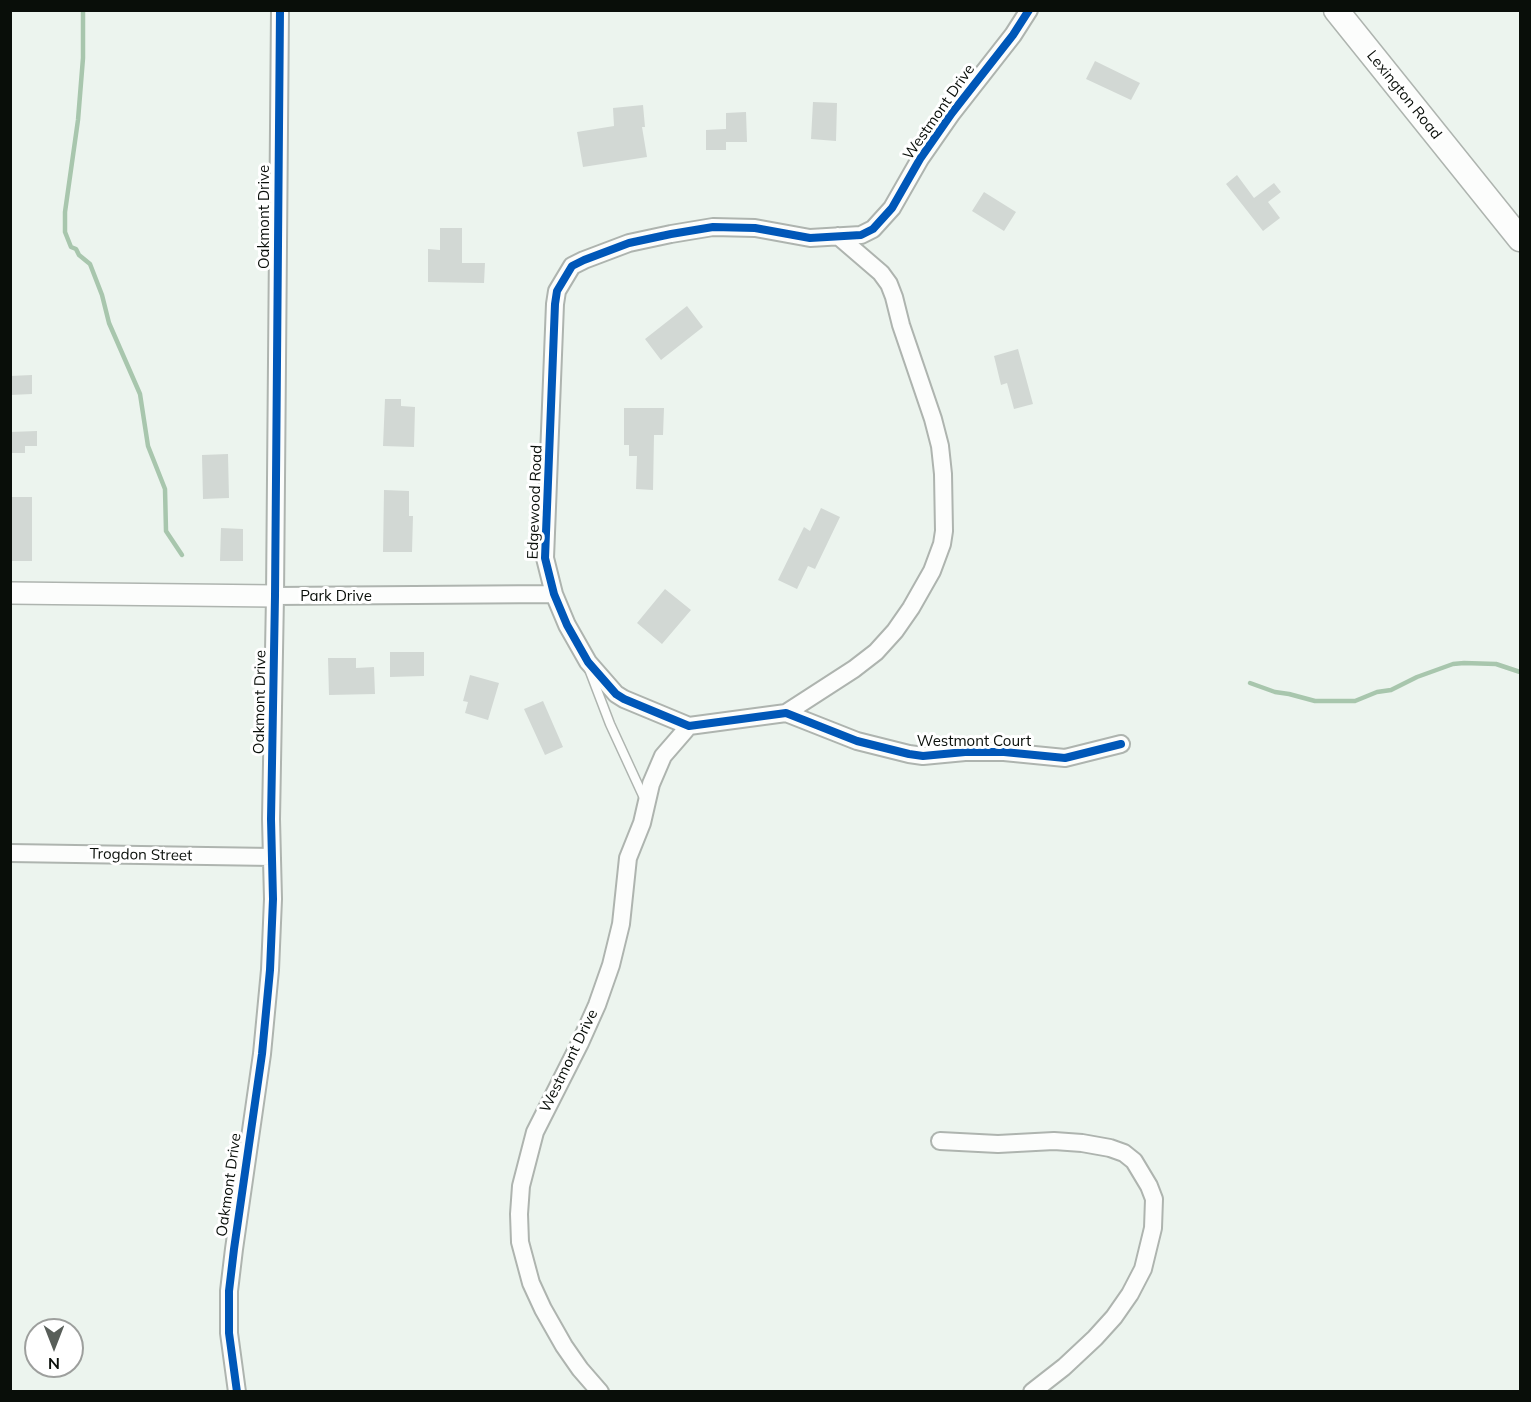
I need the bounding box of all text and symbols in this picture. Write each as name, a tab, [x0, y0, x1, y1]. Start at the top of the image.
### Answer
street label: Lexington Road	[1363, 47, 1445, 143]
street label: Westmont Drive	[899, 61, 979, 163]
street label: Oakmont Drive	[255, 165, 273, 269]
street label: Edgewood Road	[524, 444, 546, 560]
street label: Park Drive	[300, 587, 372, 605]
street label: Oakmont Drive	[250, 650, 270, 754]
street label: Westmont Court	[917, 732, 1031, 750]
street label: Trogdon Street	[90, 845, 192, 865]
street label: Westmont Drive	[536, 1006, 602, 1116]
street label: Oakmont Drive	[213, 1132, 245, 1238]
north arrow	[24, 1318, 84, 1378]
text: N	[48, 1354, 60, 1374]

